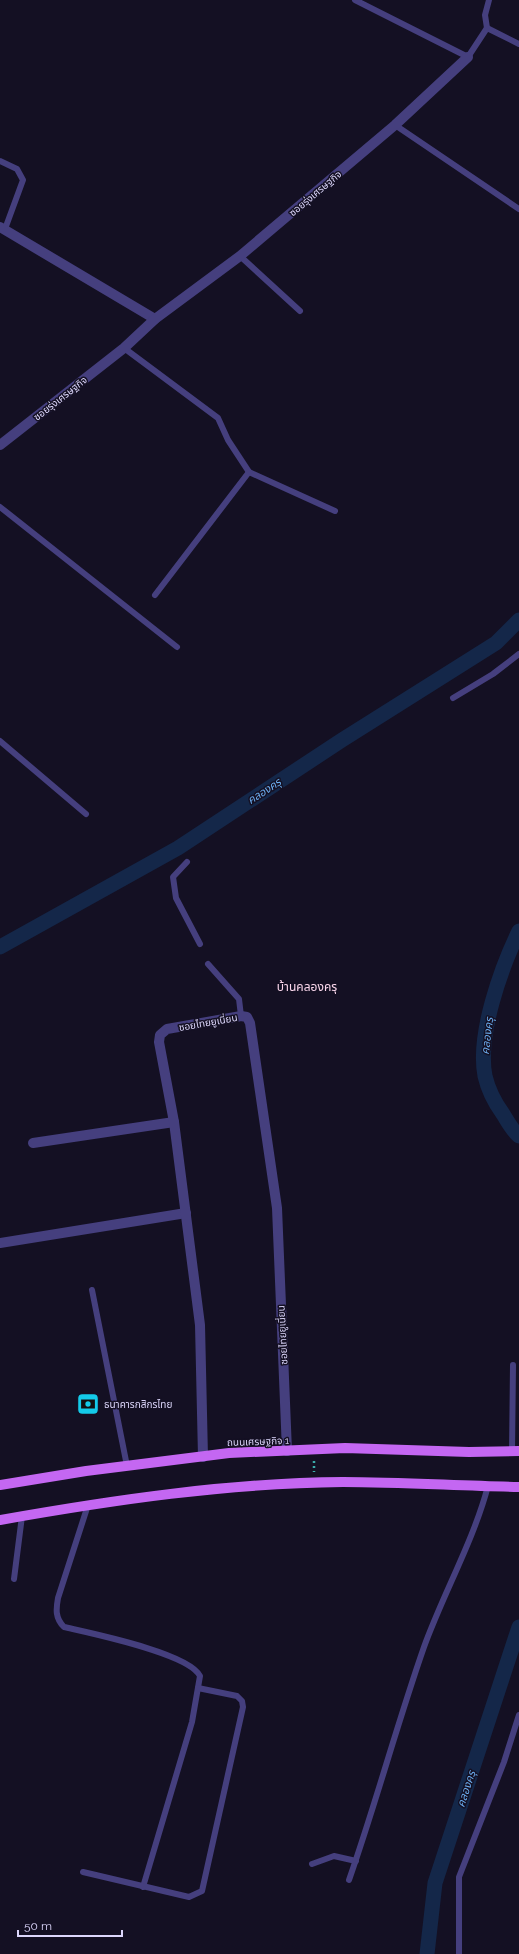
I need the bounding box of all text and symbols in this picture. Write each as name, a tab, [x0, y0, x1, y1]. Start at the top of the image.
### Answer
street label: ซอยรุ่งเศรษฐกิจ	[286, 168, 344, 219]
street label: ซอยรุ่งเศรษฐกิจ	[31, 373, 90, 423]
water label: คลองครุ	[245, 775, 285, 807]
district label: บ้านคลองครุ	[277, 980, 337, 994]
street label: ซอยไทยยูเนี่ยน	[178, 1010, 238, 1034]
water label: คลองครุ	[479, 1015, 496, 1055]
street label: ซอยไทยยูเนี่ยน	[273, 1305, 291, 1365]
bank icon: ธนาคารกสิกรไทย	[75, 1391, 101, 1417]
place label: ธนาคารกสิกรไทย	[104, 1399, 172, 1410]
street label: ถนนเศรษฐกิจ 1	[227, 1435, 290, 1448]
water label: คลองครุ	[455, 1768, 479, 1809]
scale bar	[18, 1912, 122, 1938]
text: 50 m	[24, 1919, 52, 1933]

